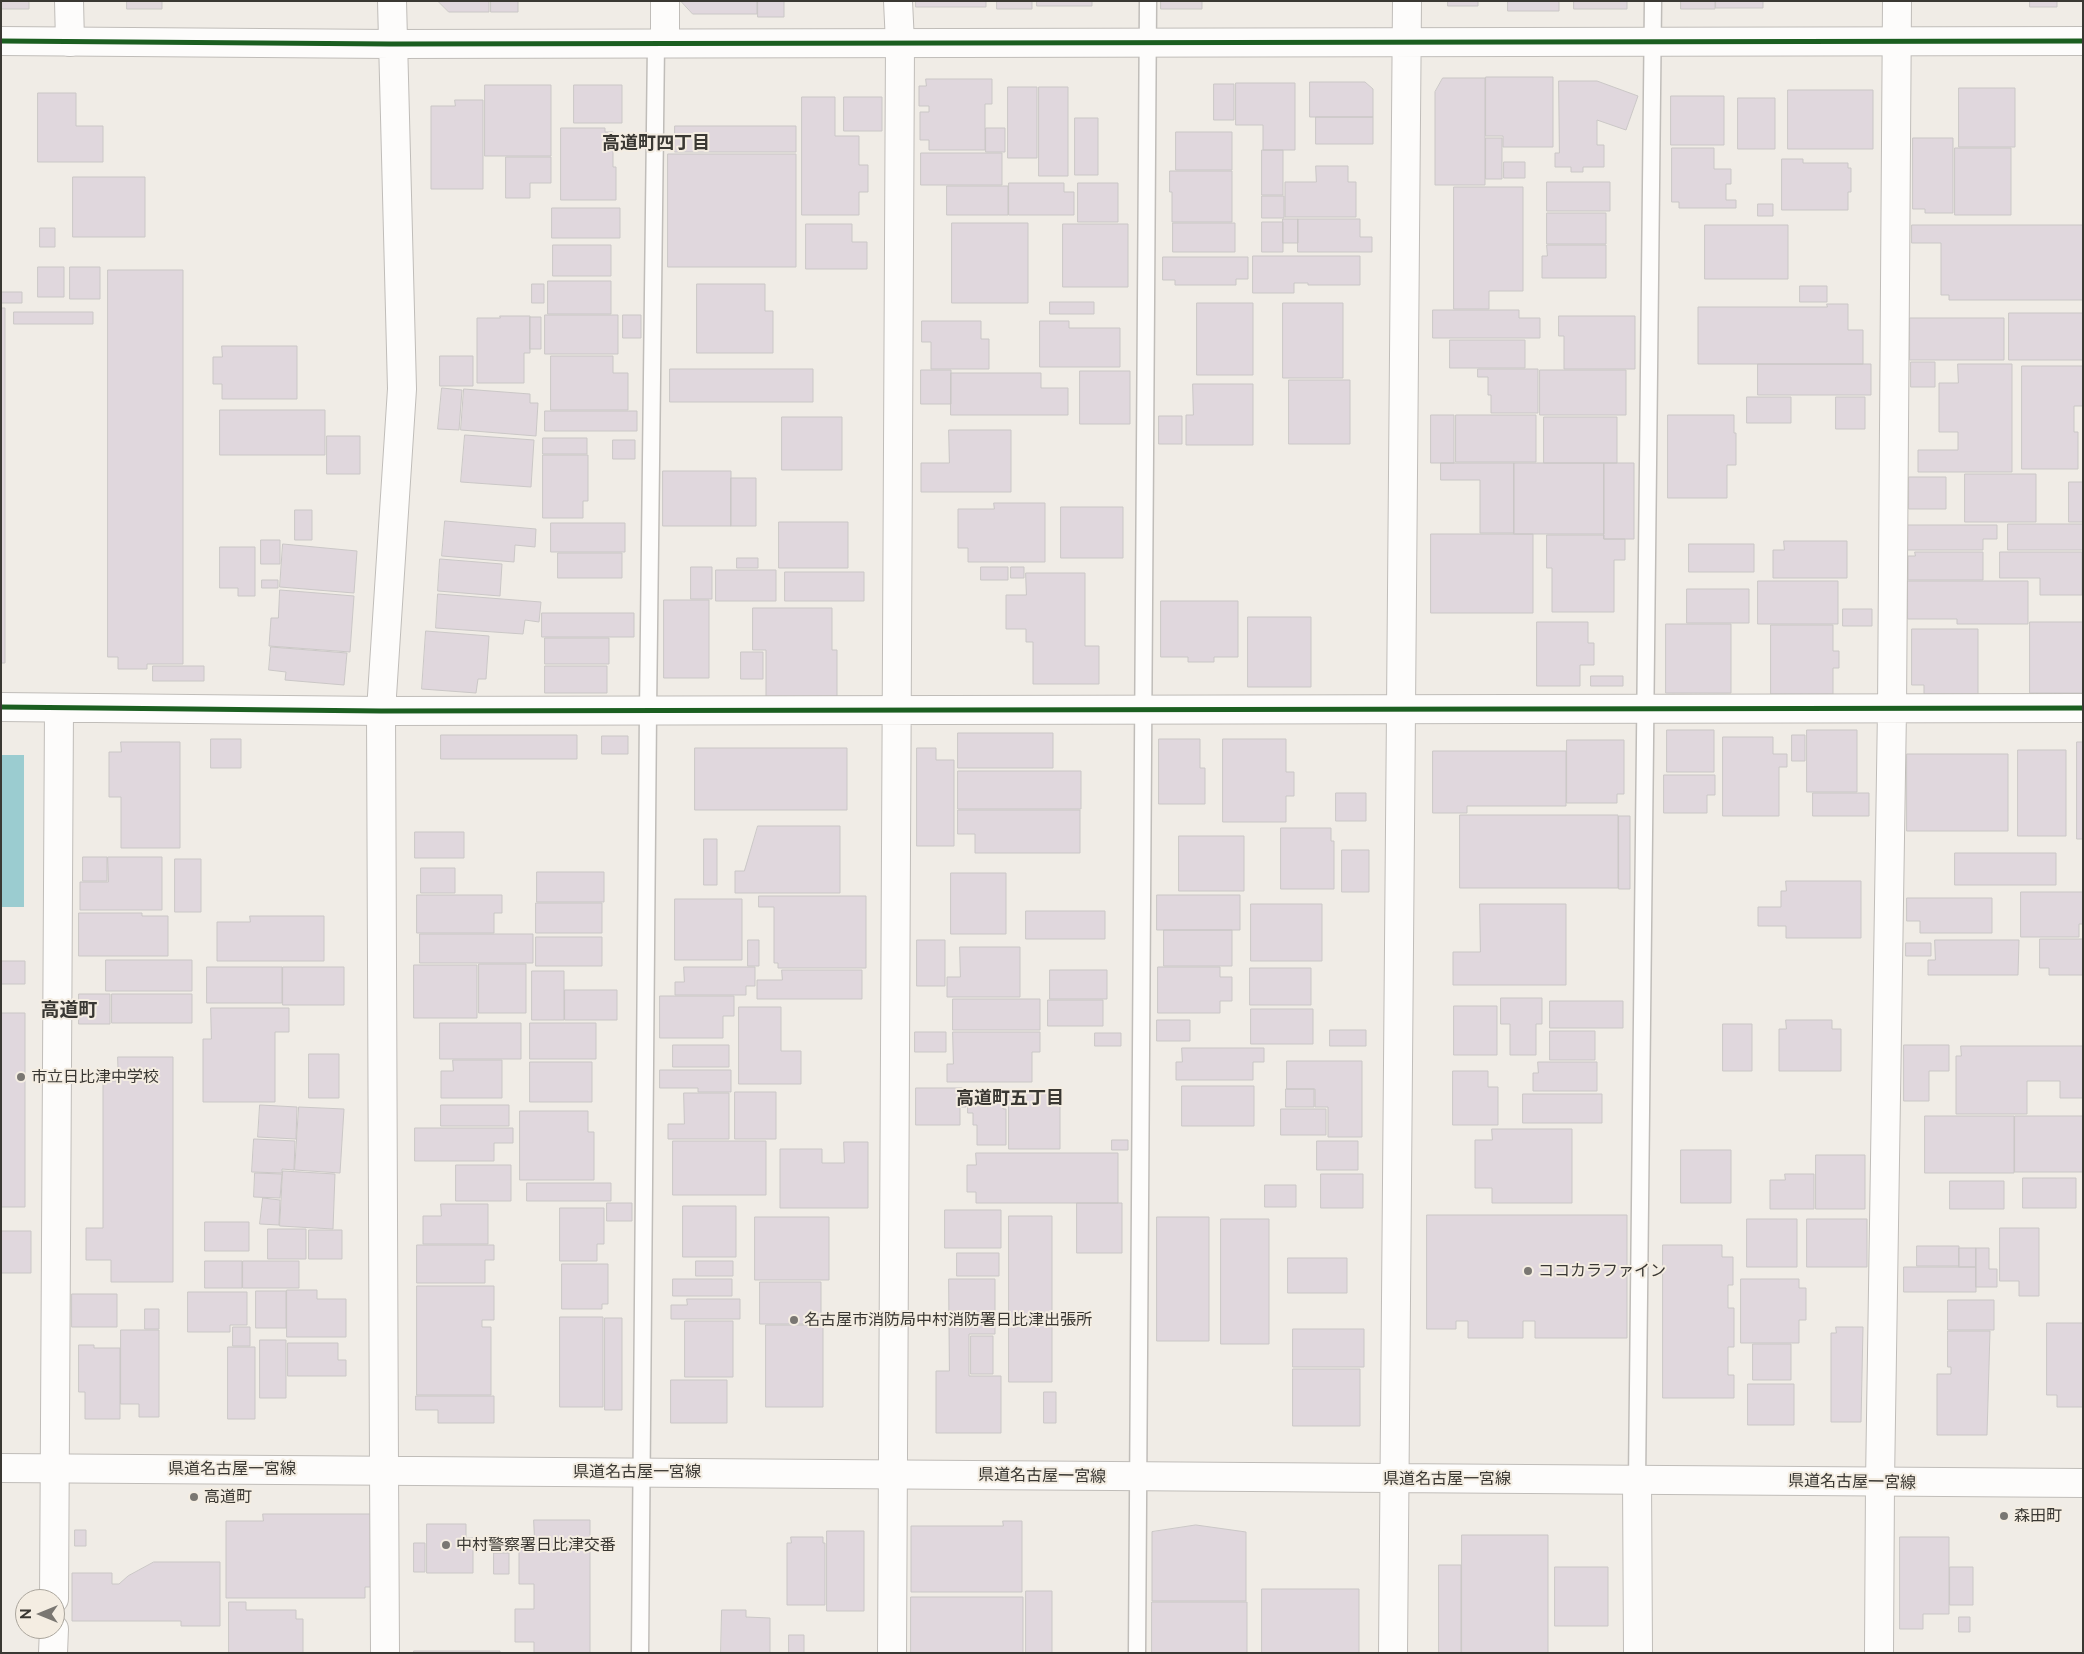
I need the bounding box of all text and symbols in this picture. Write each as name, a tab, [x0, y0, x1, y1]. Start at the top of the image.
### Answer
district label: 高道町四丁目	[602, 133, 710, 155]
district label: 高道町	[41, 999, 97, 1021]
place label: 市立日比津中学校	[31, 1067, 159, 1087]
marker: 市立日比津中学校	[15, 1071, 27, 1083]
district label: 高道町五丁目	[956, 1088, 1064, 1110]
place label: ココカラファイン	[1538, 1261, 1666, 1281]
marker: ココカラファイン	[1522, 1265, 1534, 1277]
place label: 名古屋市消防局中村消防署日比津出張所	[804, 1310, 1092, 1330]
marker: 名古屋市消防局中村消防署日比津出張所	[788, 1314, 800, 1326]
street label: 県道名古屋一宮線	[168, 1459, 296, 1479]
street label: 県道名古屋一宮線	[573, 1462, 701, 1482]
street label: 県道名古屋一宮線	[978, 1465, 1106, 1487]
street label: 県道名古屋一宮線	[1383, 1469, 1511, 1489]
street label: 県道名古屋一宮線	[1788, 1471, 1916, 1493]
place label: 高道町	[204, 1487, 252, 1507]
marker: 高道町	[188, 1491, 200, 1503]
place label: 森田町	[2014, 1506, 2062, 1526]
marker: 森田町	[1998, 1510, 2010, 1522]
place label: 中村警察署日比津交番	[456, 1535, 616, 1555]
marker: 中村警察署日比津交番	[440, 1539, 452, 1551]
north arrow	[15, 1589, 65, 1639]
text: N	[18, 1609, 34, 1619]

